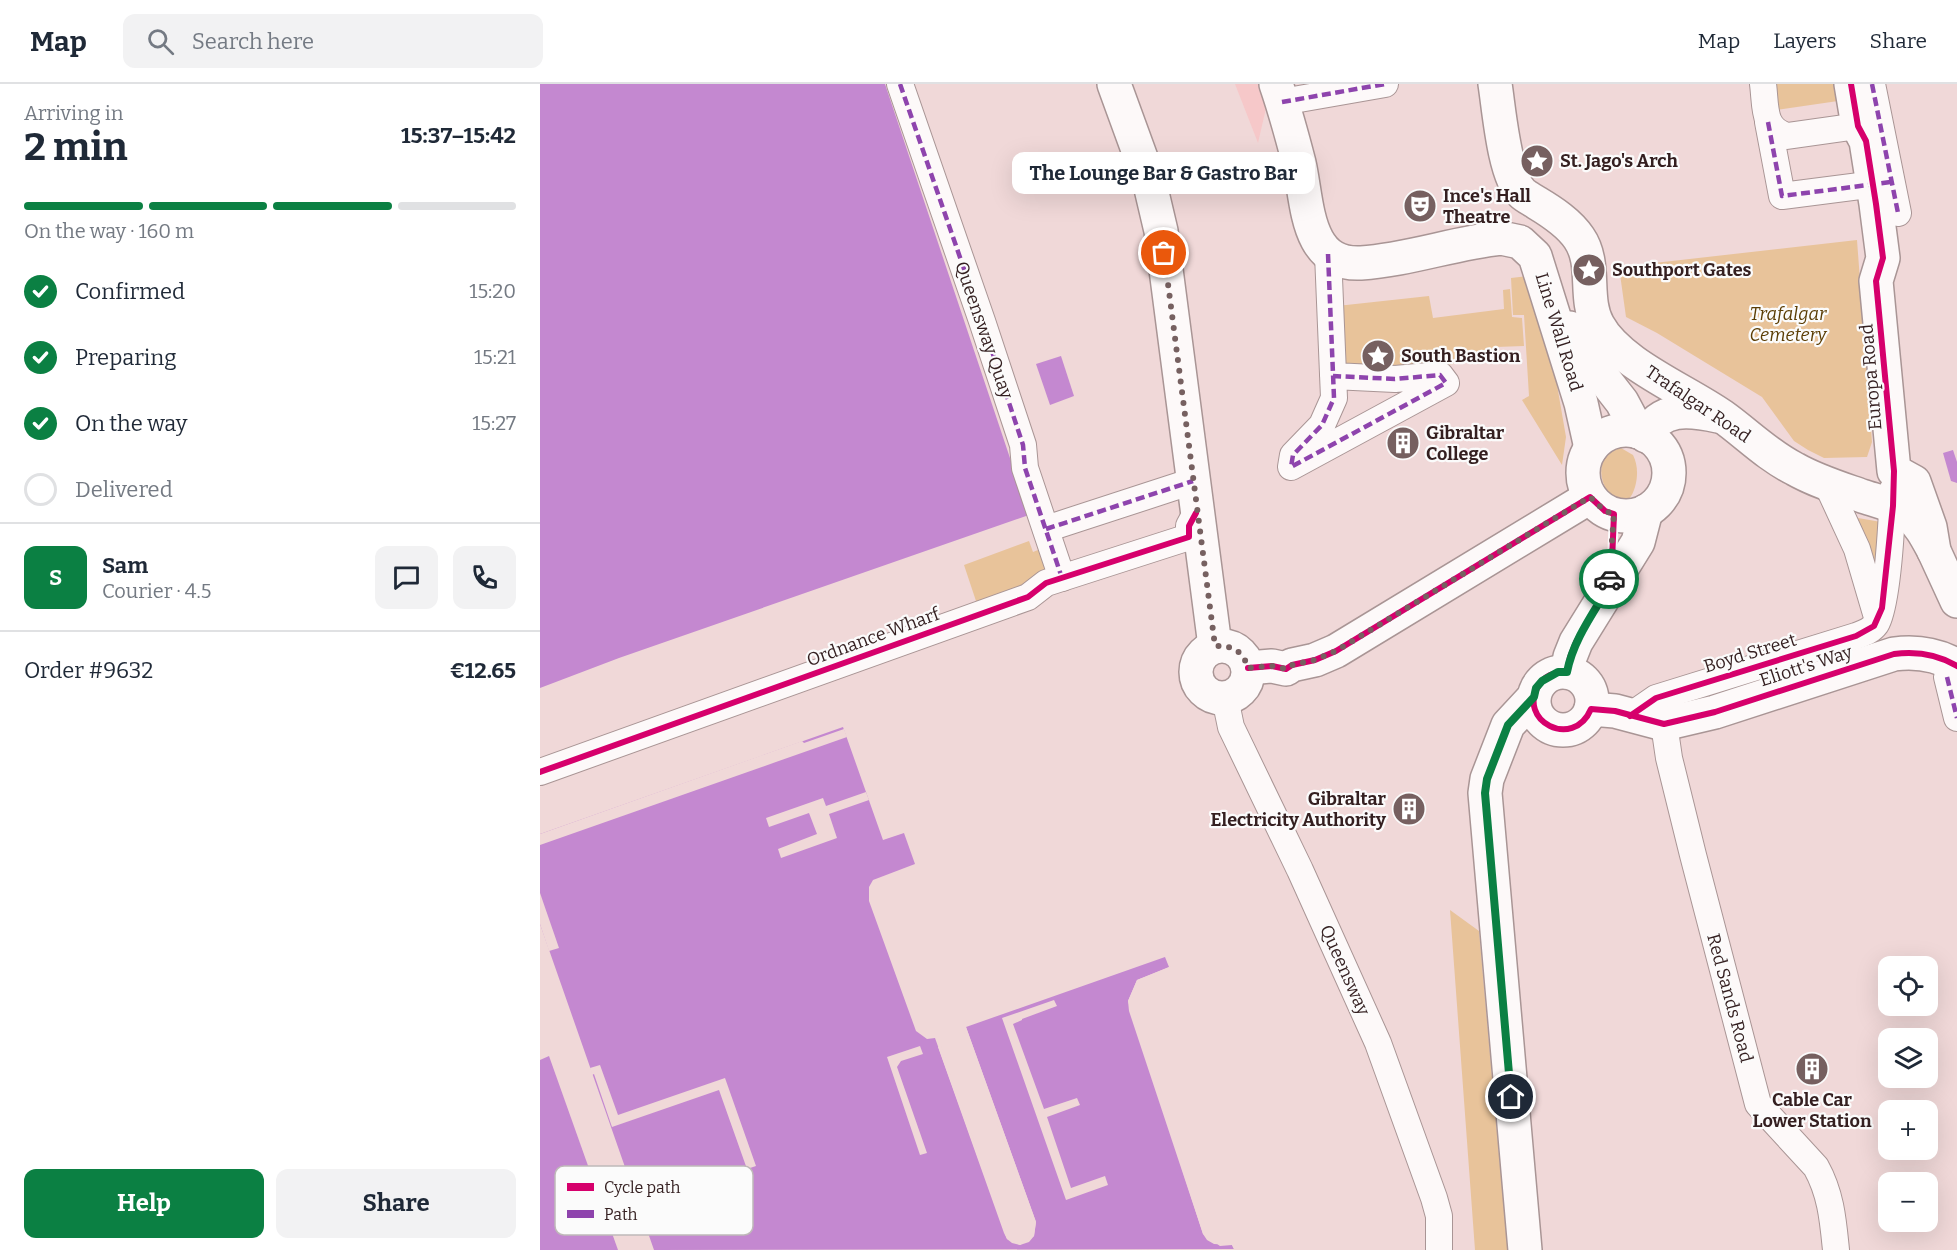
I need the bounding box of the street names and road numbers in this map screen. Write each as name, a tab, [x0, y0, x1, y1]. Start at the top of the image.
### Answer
street label: Queensway Quay	[950, 258, 1018, 402]
street label: Line Wall Road	[1531, 270, 1588, 394]
street label: Europa Road	[1855, 323, 1887, 431]
street label: Trafalgar Road	[1641, 361, 1755, 447]
street label: Ordnance Wharf	[804, 602, 944, 671]
street label: Boyd Street	[1701, 628, 1799, 677]
street label: Eliott's Way	[1757, 641, 1856, 691]
street label: Queensway	[1315, 921, 1375, 1019]
street label: Red Sands Road	[1702, 931, 1758, 1065]

